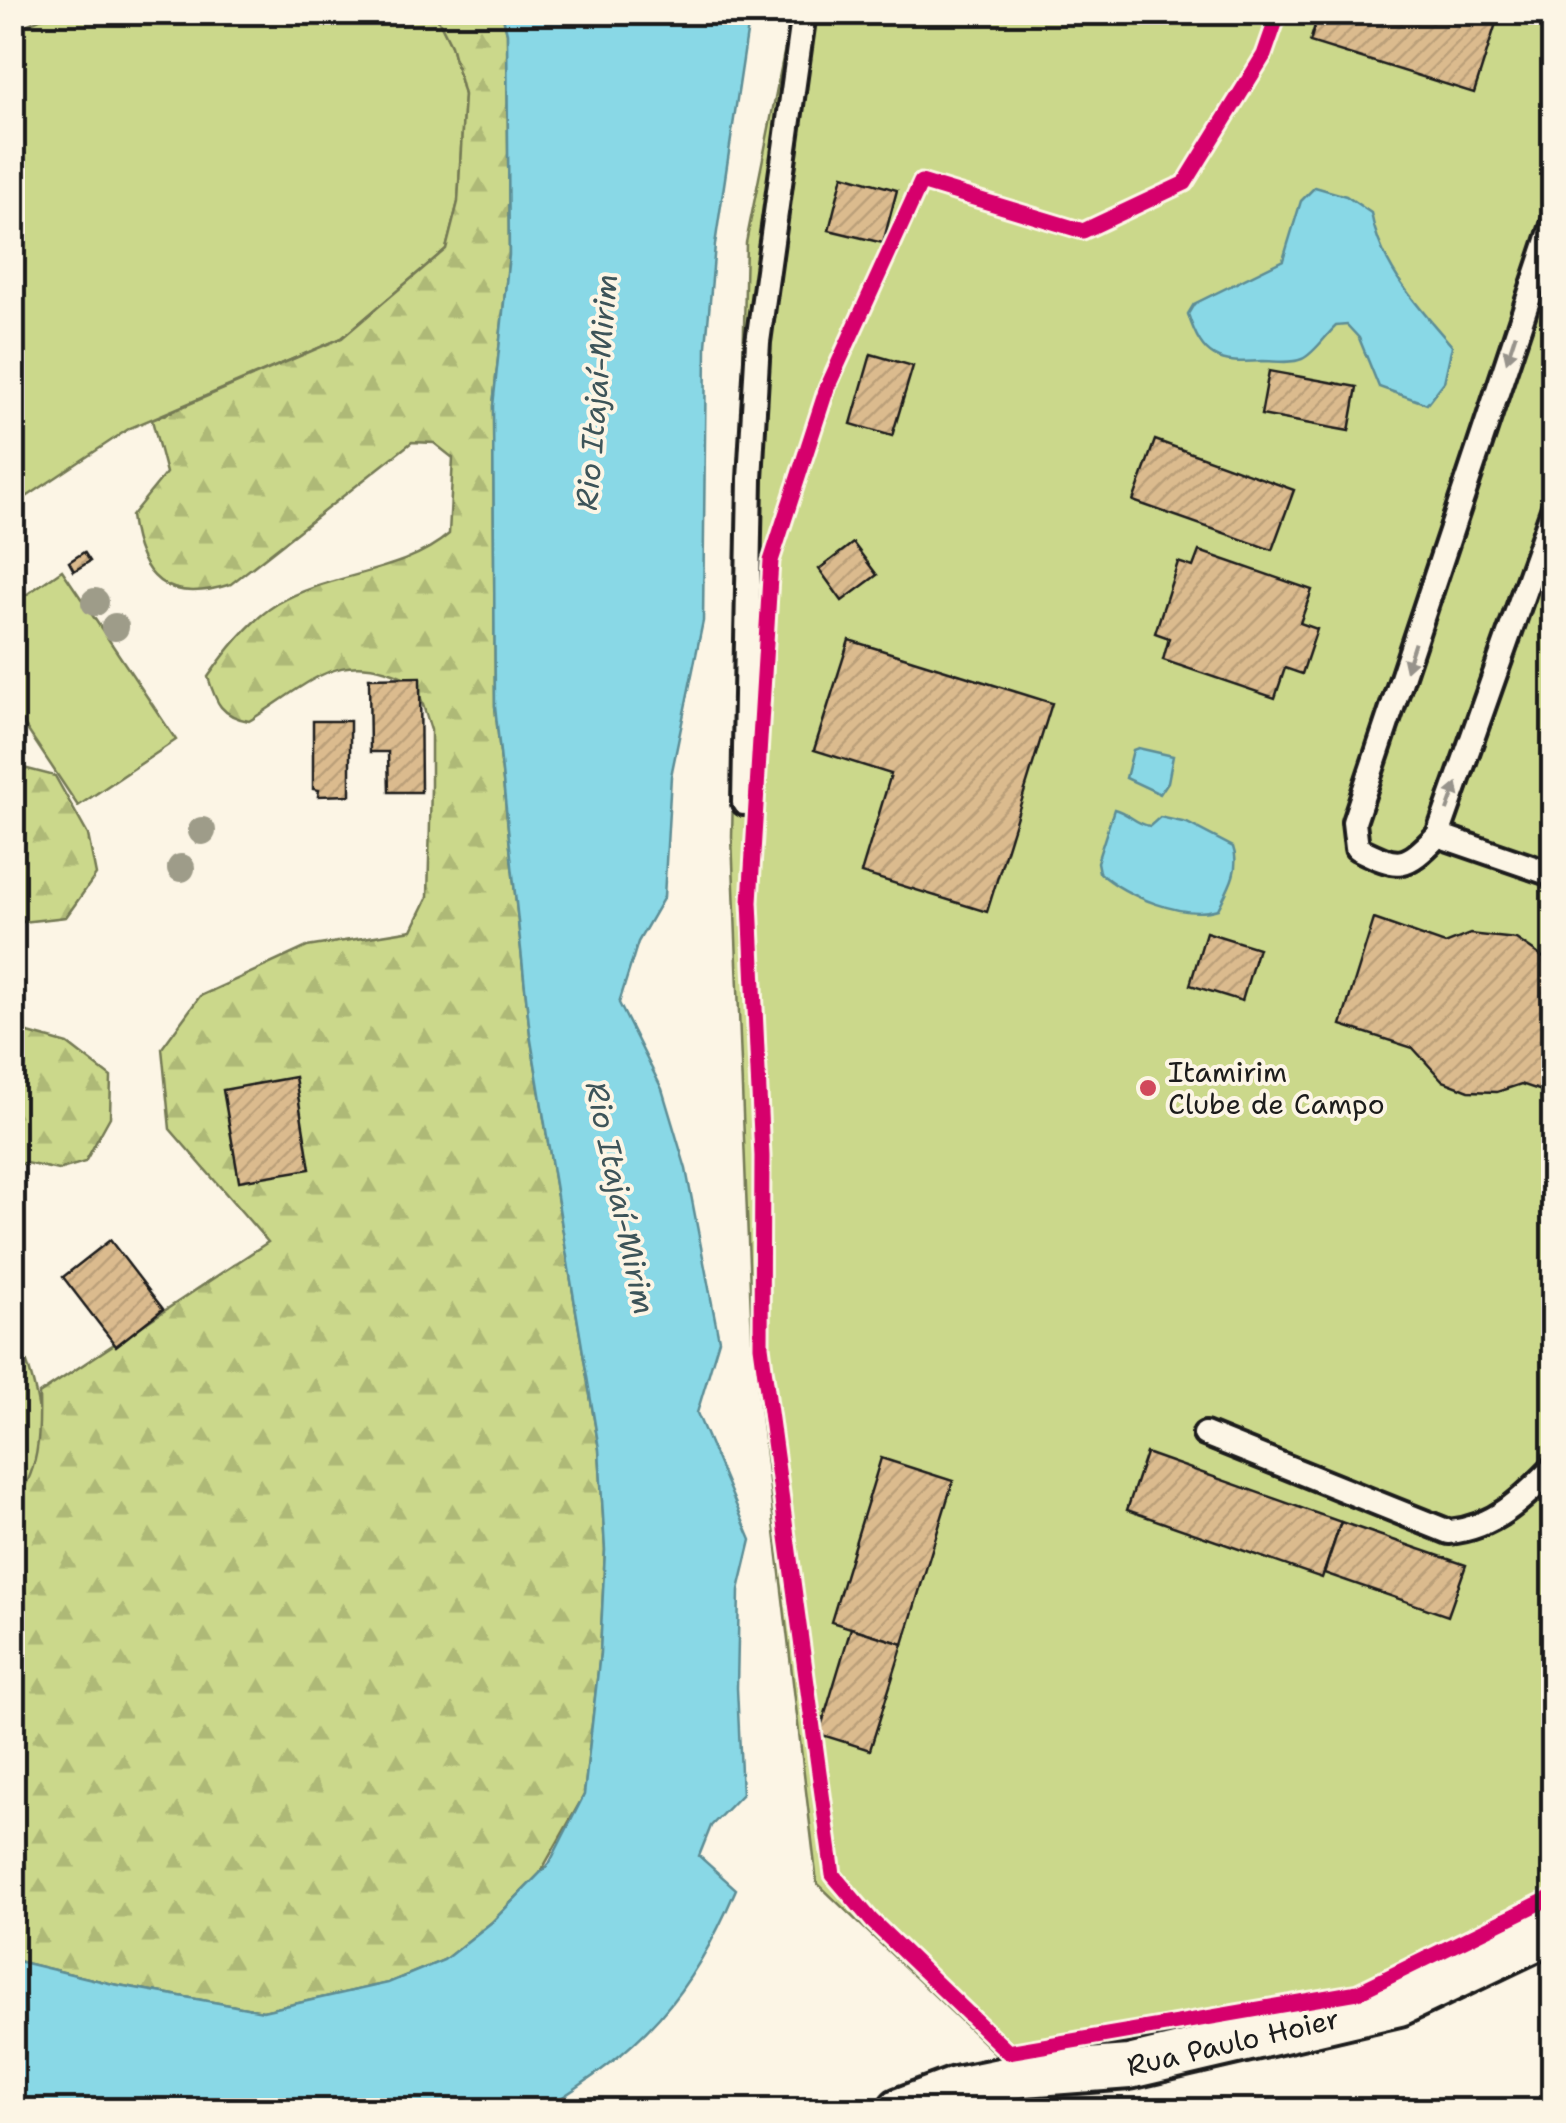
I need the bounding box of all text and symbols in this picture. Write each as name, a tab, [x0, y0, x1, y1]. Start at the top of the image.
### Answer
water label: Rio Itajaí-Mirim	[566, 272, 627, 512]
one-way arrow	[1502, 333, 1517, 363]
one-way arrow	[1402, 642, 1417, 672]
one-way arrow	[1445, 781, 1460, 811]
place label: Itamirim Clube de Campo	[1168, 1053, 1385, 1123]
marker: Itamirim Clube de Campo	[1137, 1077, 1159, 1099]
water label: Rio Itajaí-Mirim	[576, 1078, 665, 1318]
street label: Rua Paulo Hoier	[1123, 1999, 1343, 2085]

